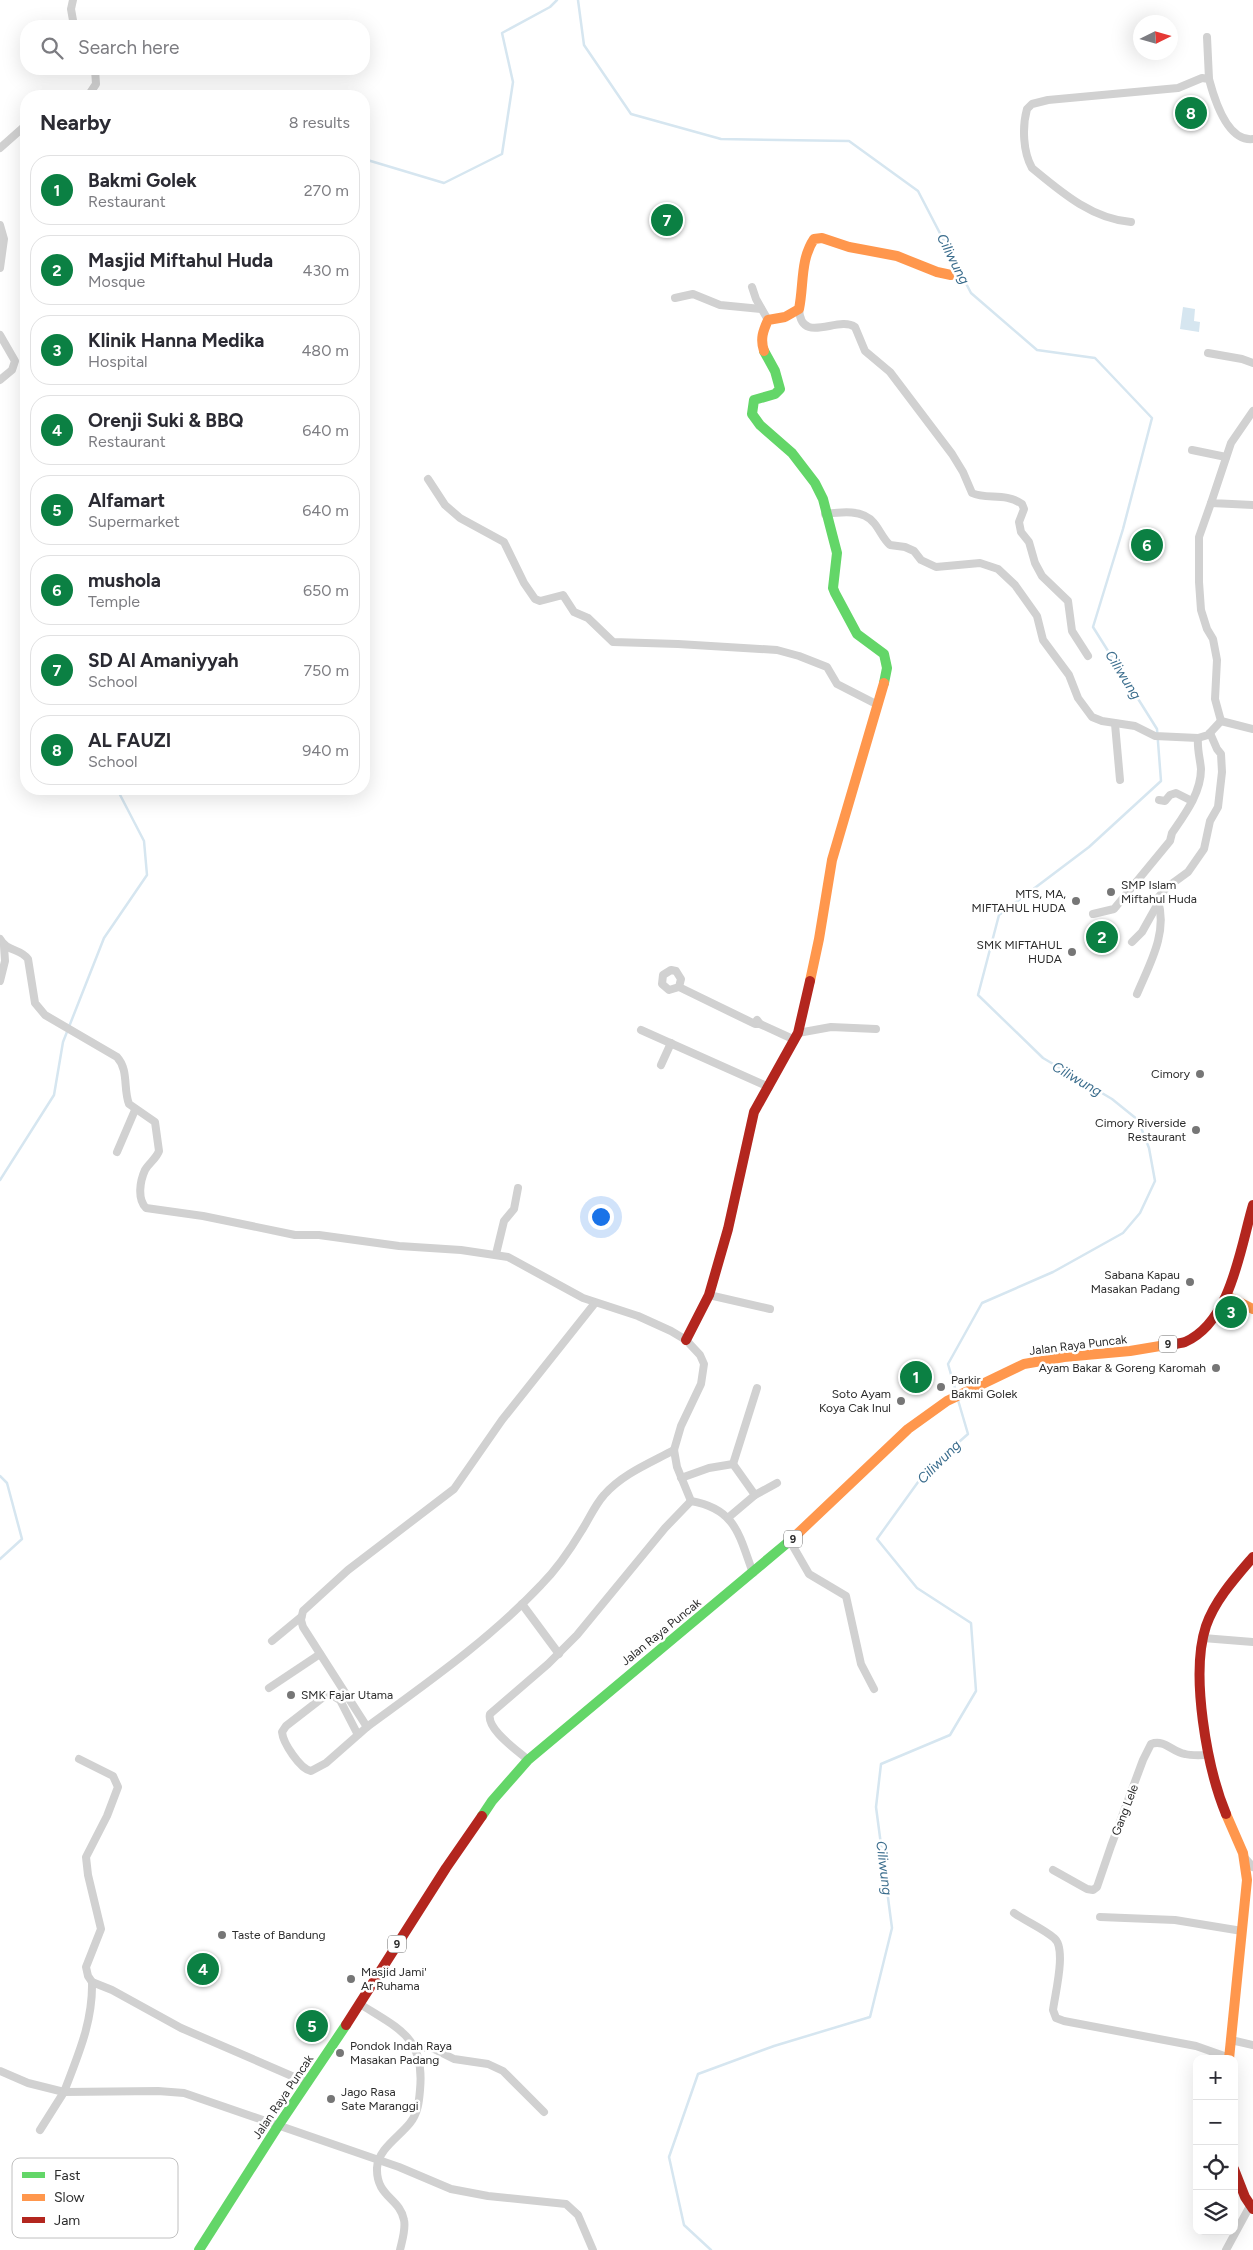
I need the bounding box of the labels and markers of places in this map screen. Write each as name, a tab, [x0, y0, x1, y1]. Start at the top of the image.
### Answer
pin: 8	[1175, 94, 1207, 132]
pin: 7	[651, 201, 683, 239]
pin: 6	[1131, 526, 1163, 564]
place label: SMP Islam Miftahul Huda	[1121, 878, 1197, 906]
marker: SMP Islam Miftahul Huda	[1105, 886, 1117, 898]
place label: MTS, MA, MIFTAHUL HUDA	[972, 887, 1066, 915]
marker: MTS, MA, MIFTAHUL HUDA	[1070, 895, 1082, 907]
pin: 2	[1086, 918, 1118, 956]
place label: SMK MIFTAHUL HUDA	[977, 938, 1063, 966]
marker: SMK MIFTAHUL HUDA	[1066, 946, 1078, 958]
place label: Cimory	[1151, 1067, 1191, 1081]
marker: Cimory	[1194, 1068, 1206, 1080]
place label: Cimory Riverside Restaurant	[1095, 1116, 1186, 1144]
marker: Cimory Riverside Restaurant	[1190, 1124, 1202, 1136]
place label: Sabana Kapau Masakan Padang	[1091, 1268, 1180, 1296]
marker: Sabana Kapau Masakan Padang	[1184, 1276, 1196, 1288]
pin: 3	[1215, 1293, 1247, 1331]
pin: 1	[900, 1358, 932, 1396]
place label: Ayam Bakar & Goreng Karomah	[1039, 1361, 1206, 1375]
marker: Ayam Bakar & Goreng Karomah	[1210, 1362, 1222, 1374]
place label: Parkir Bakmi Golek	[951, 1373, 1018, 1401]
marker: Parkir Bakmi Golek	[935, 1381, 947, 1393]
place label: Soto Ayam Koya Cak Inul	[819, 1387, 891, 1415]
marker: Soto Ayam Koya Cak Inul	[895, 1395, 907, 1407]
place label: SMK Fajar Utama	[301, 1688, 393, 1702]
marker: SMK Fajar Utama	[285, 1689, 297, 1701]
place label: Taste of Bandung	[232, 1928, 326, 1942]
marker: Taste of Bandung	[216, 1929, 228, 1941]
pin: 4	[187, 1950, 219, 1988]
place label: Masjid Jami' Ar Ruhama	[361, 1965, 427, 1993]
marker: Masjid Jami' Ar Ruhama	[345, 1973, 357, 1985]
pin: 5	[296, 2007, 328, 2045]
place label: Pondok Indah Raya Masakan Padang	[350, 2039, 452, 2067]
marker: Pondok Indah Raya Masakan Padang	[334, 2047, 346, 2059]
place label: Jago Rasa Sate Maranggi	[341, 2085, 419, 2113]
marker: Jago Rasa Sate Maranggi	[325, 2093, 337, 2105]

